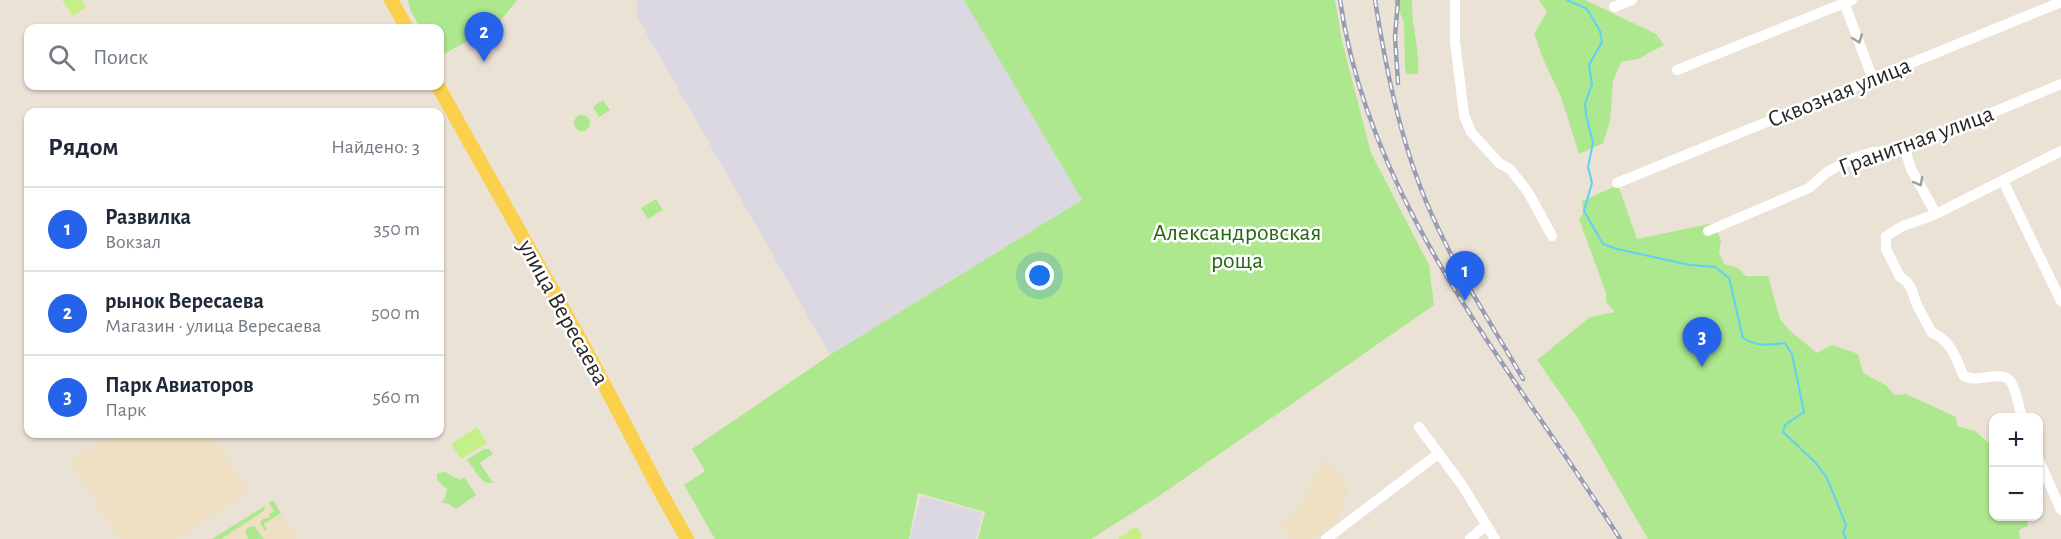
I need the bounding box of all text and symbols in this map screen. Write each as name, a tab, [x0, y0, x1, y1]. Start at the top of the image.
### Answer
pin: 2	[464, 13, 504, 62]
search box	[24, 24, 444, 90]
one-way arrow	[1851, 33, 1863, 44]
icon: search	[45, 41, 78, 74]
text: Поиск	[93, 46, 148, 68]
street label: Сквозная улица	[1764, 53, 1914, 133]
street label: Гранитная улица	[1836, 102, 1997, 180]
text: Рядом	[48, 134, 119, 160]
text: Найдено: 3	[331, 137, 420, 157]
one-way arrow	[1911, 176, 1923, 187]
text: Развилка	[105, 206, 191, 228]
text: 1	[64, 219, 71, 239]
text: 350 m	[374, 219, 420, 239]
park label: Александровская роща	[1153, 221, 1321, 273]
text: Вокзал	[105, 232, 161, 252]
street label: улица Вересаева	[513, 235, 613, 389]
pin: 1	[1446, 252, 1484, 301]
your location	[1025, 261, 1054, 290]
text: рынок Вересаева	[105, 290, 264, 312]
text: 2	[63, 303, 72, 323]
text: 500 m	[371, 303, 420, 323]
text: Магазин · улица Вересаева	[105, 316, 321, 336]
pin: 3	[1682, 318, 1722, 367]
text: Парк Авиаторов	[105, 374, 254, 396]
text: 3	[63, 387, 72, 407]
text: 560 m	[372, 387, 420, 407]
text: Парк	[105, 400, 146, 420]
map controls	[1989, 413, 2043, 521]
button: +	[1989, 413, 2043, 467]
button: −	[1989, 467, 2043, 521]

